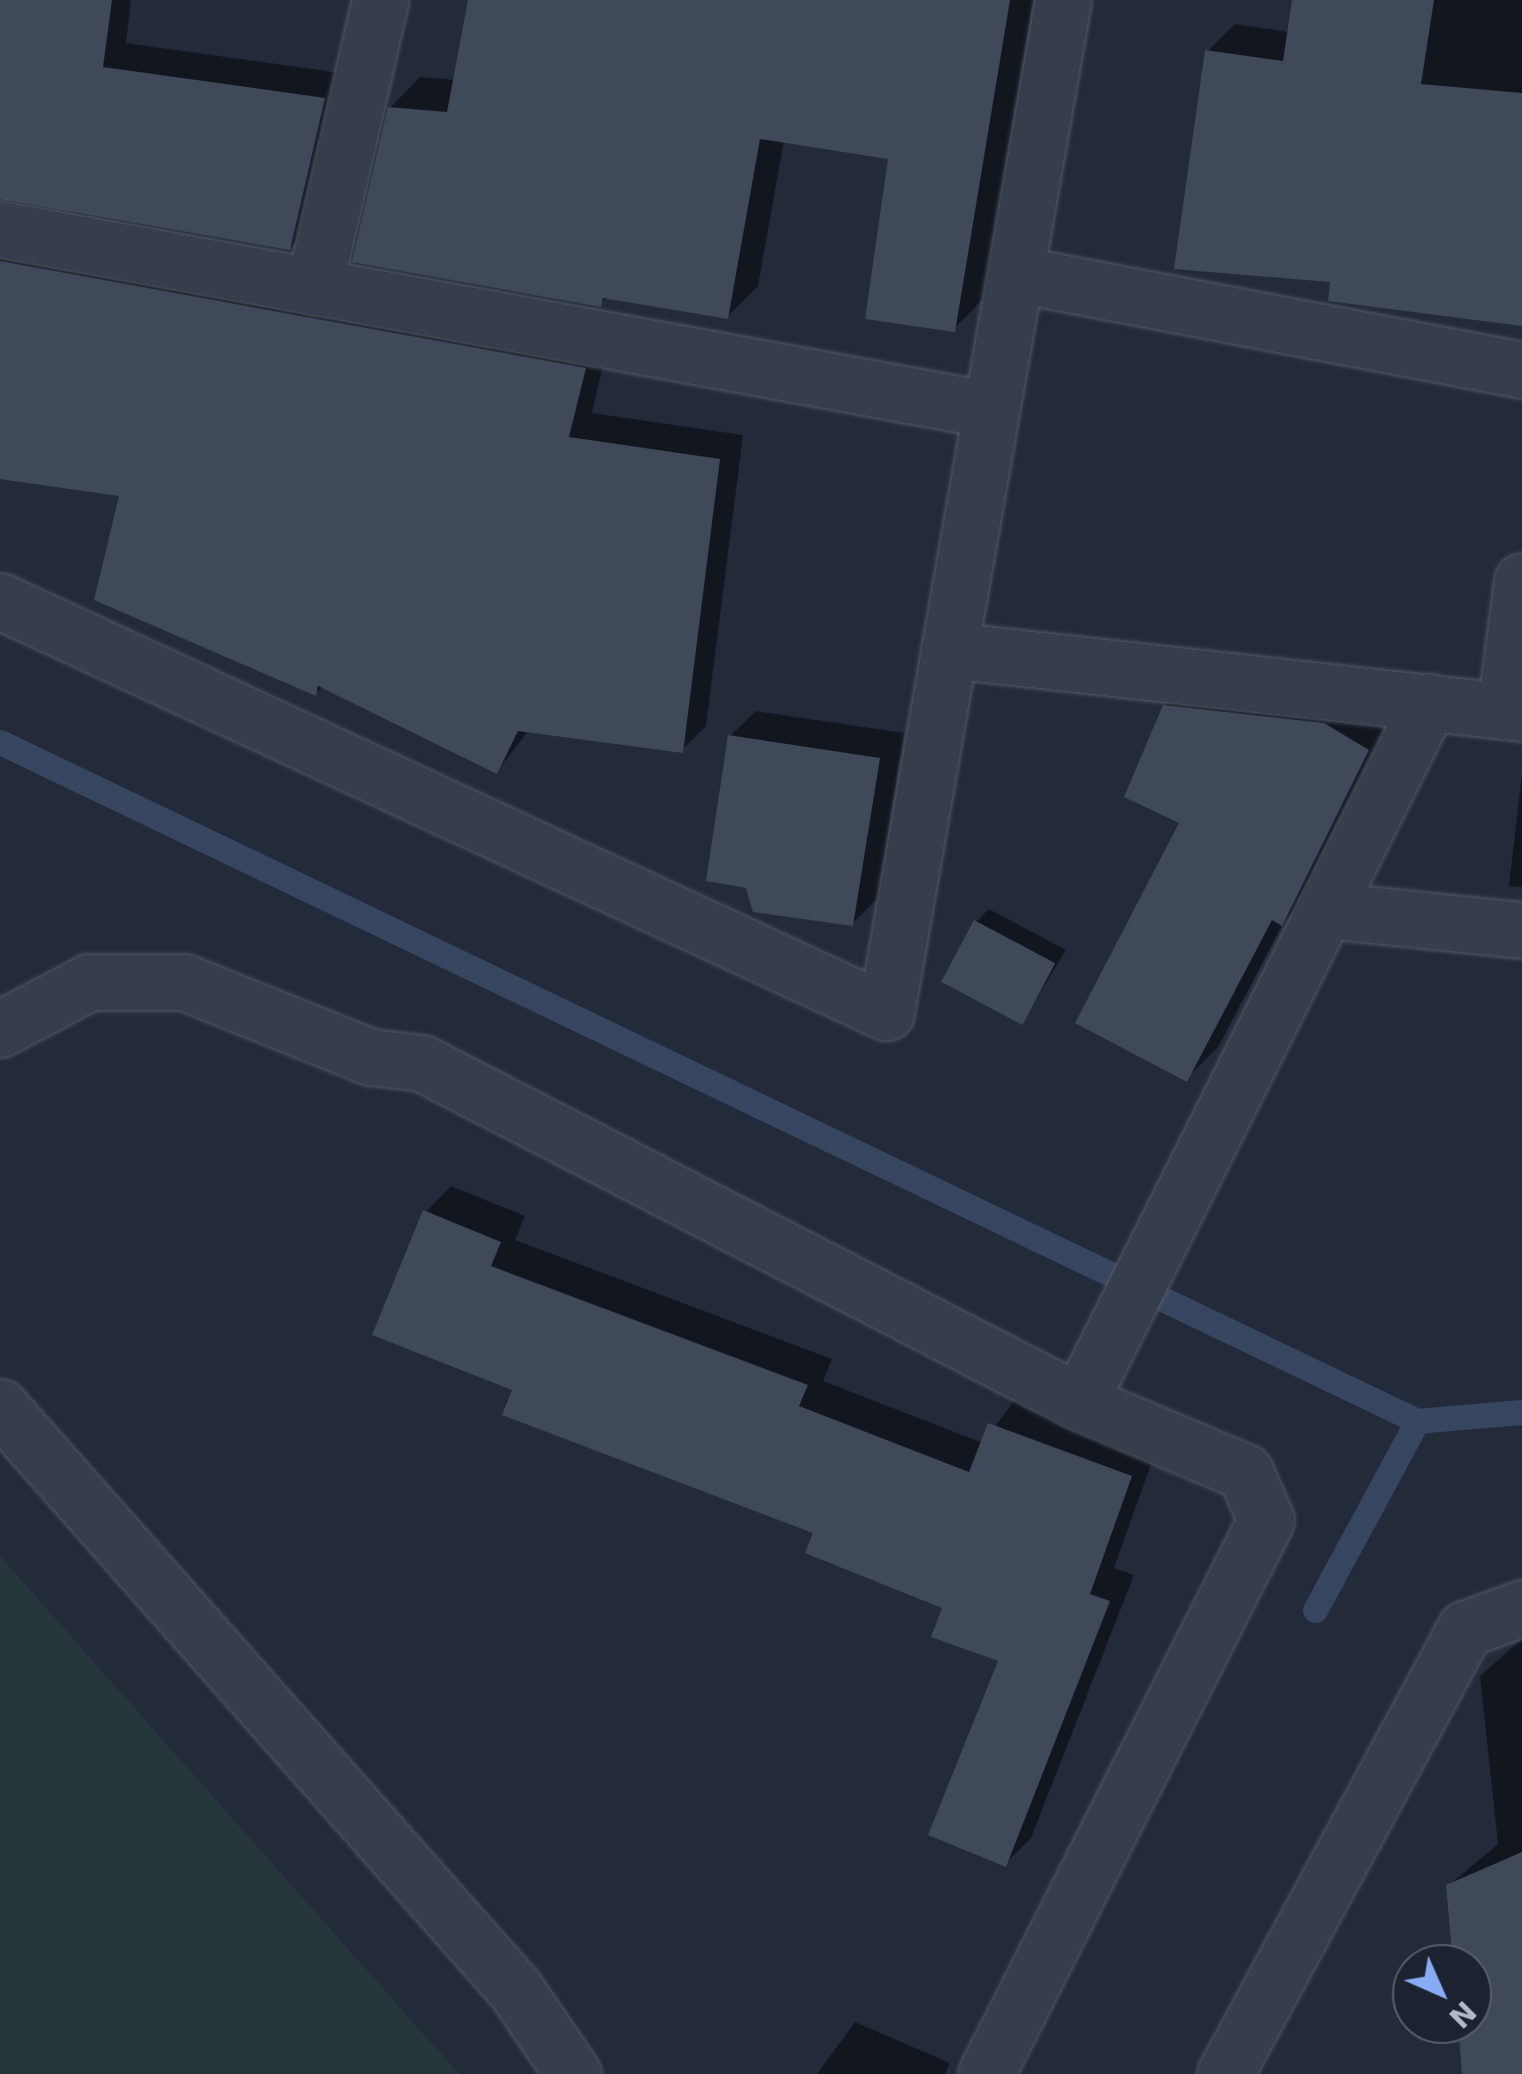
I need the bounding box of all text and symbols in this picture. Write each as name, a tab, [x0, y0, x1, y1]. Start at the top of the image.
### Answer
north arrow	[1392, 1944, 1492, 2044]
text: N	[1442, 1994, 1482, 2034]

